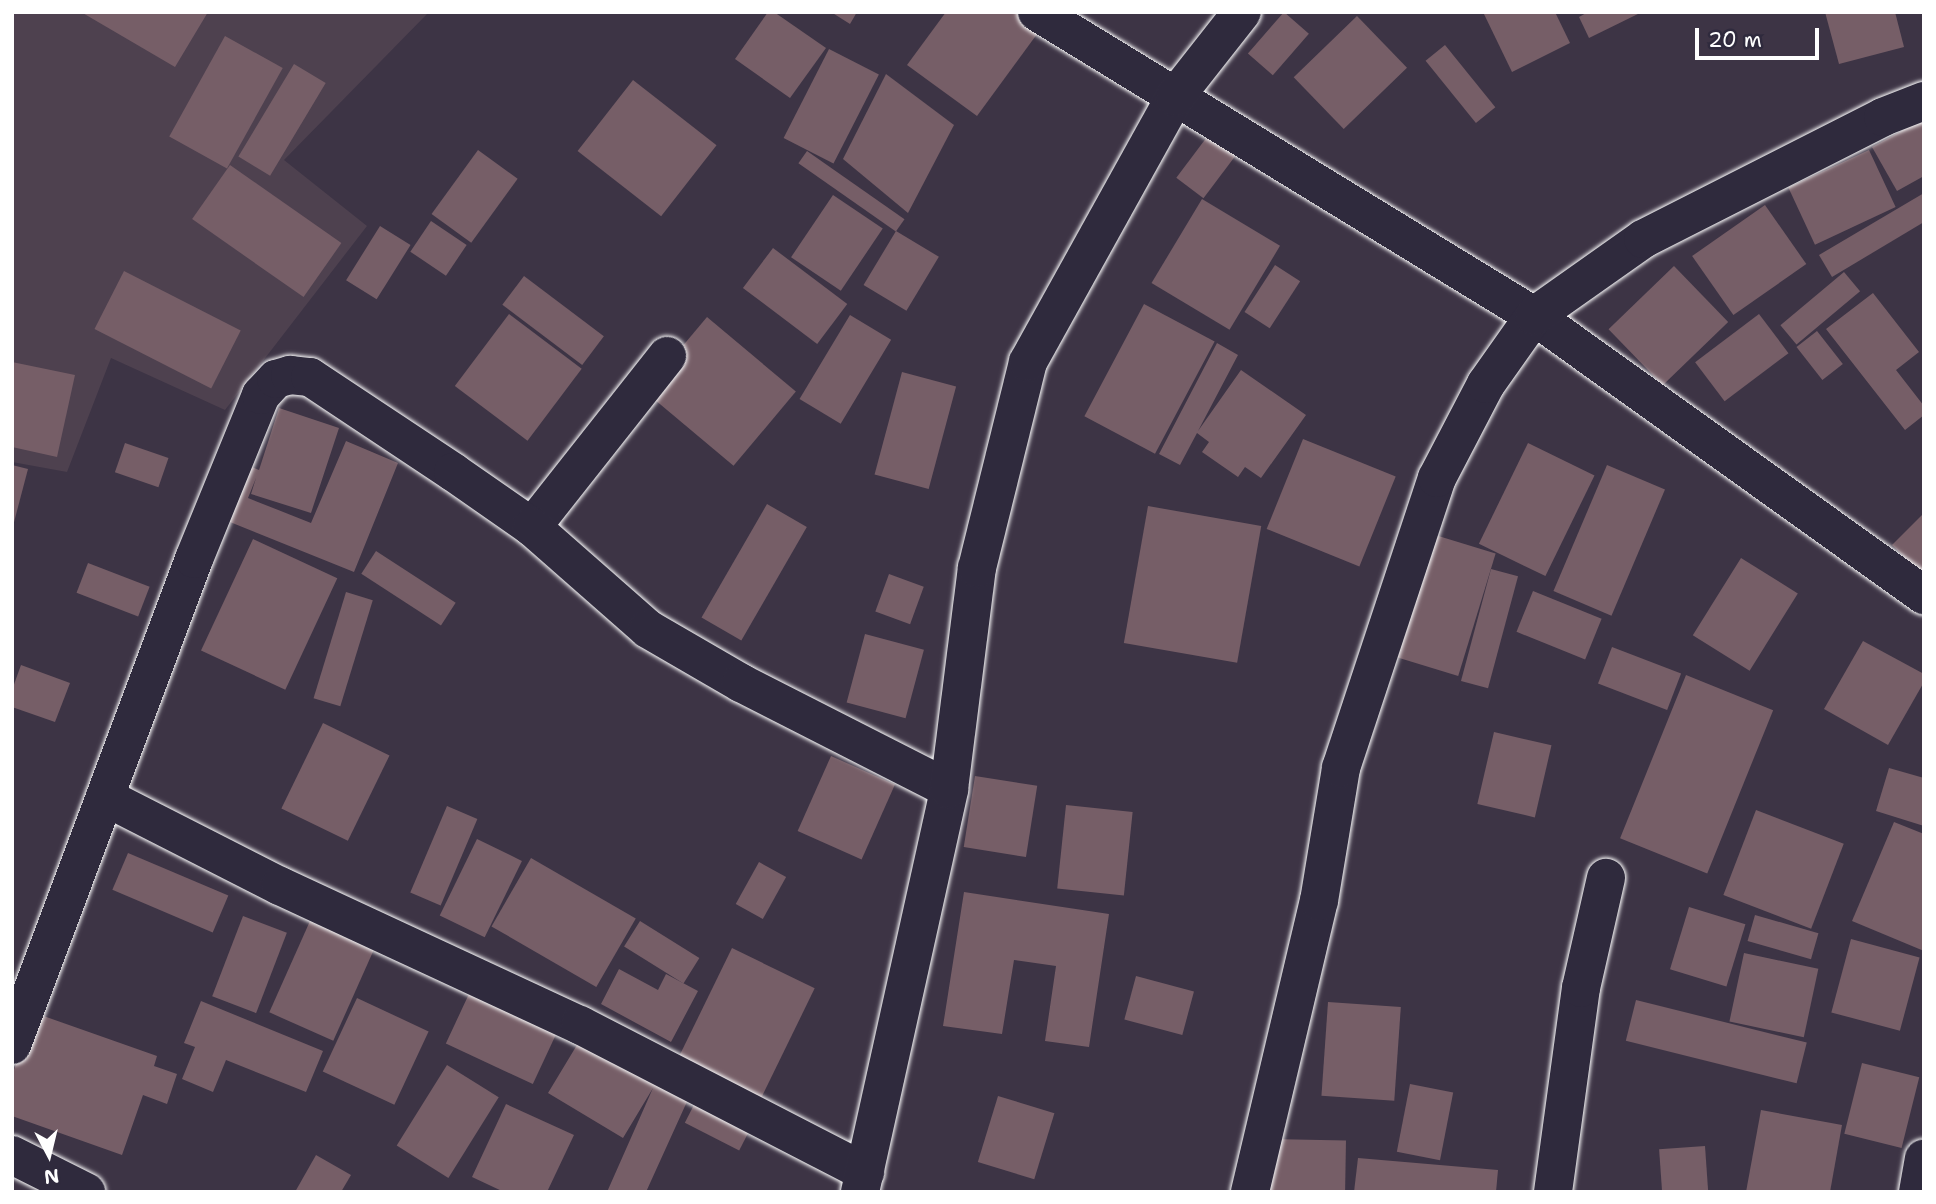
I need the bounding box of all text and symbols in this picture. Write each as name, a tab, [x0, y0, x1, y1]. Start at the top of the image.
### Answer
scale bar	[1698, 14, 1822, 58]
text: 20 m	[1708, 26, 1762, 54]
north arrow	[14, 1120, 84, 1190]
text: N	[43, 1163, 61, 1190]

